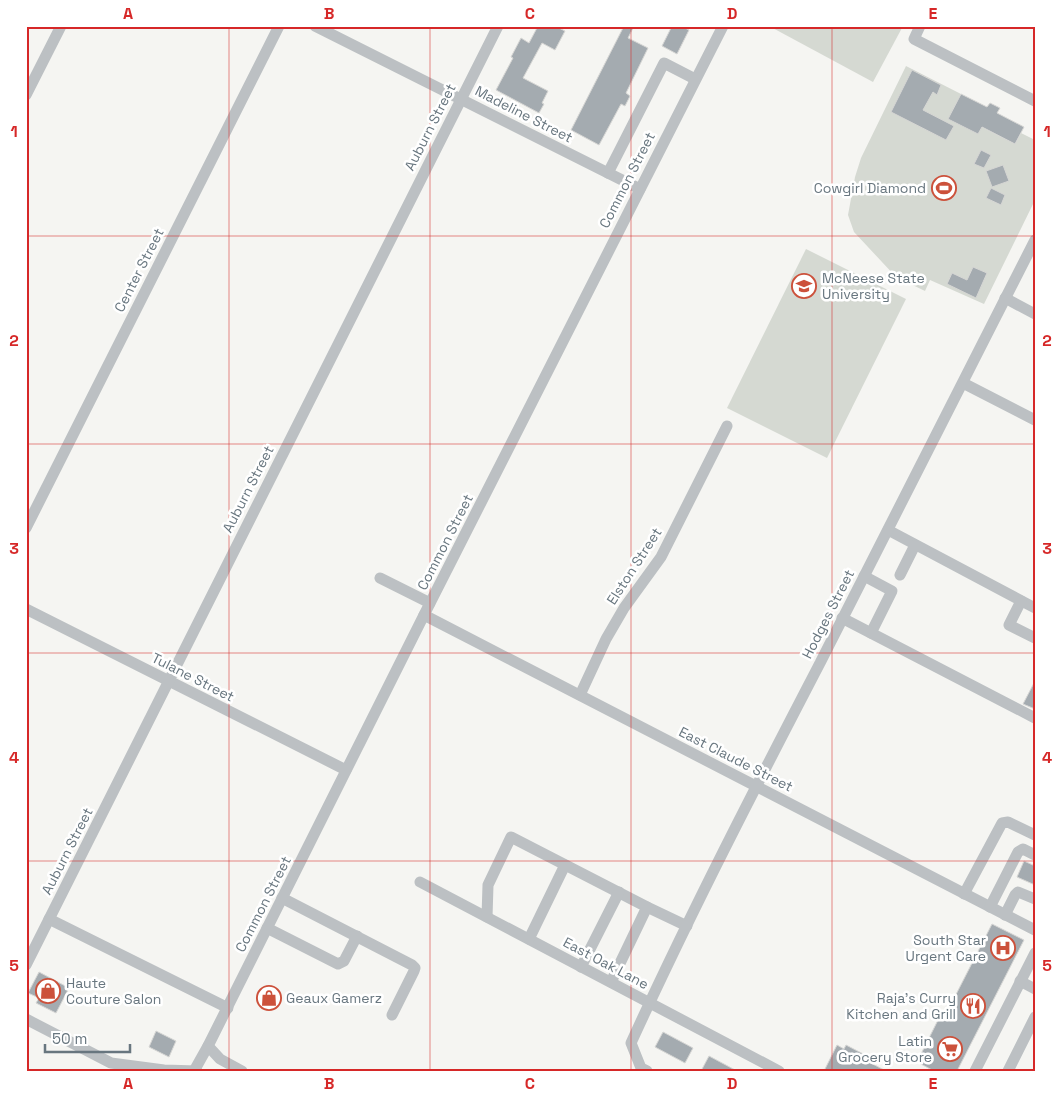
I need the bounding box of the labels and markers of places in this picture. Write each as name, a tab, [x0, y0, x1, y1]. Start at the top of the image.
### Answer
sports icon: Cowgirl Diamond	[931, 175, 957, 201]
place label: Cowgirl Diamond	[814, 179, 926, 197]
place label: McNeese State University	[822, 269, 925, 303]
school or university icon: McNeese State University	[791, 273, 817, 299]
place label: South Star Urgent Care	[906, 931, 986, 965]
hospital icon: South Star Urgent Care	[990, 935, 1016, 961]
place label: Haute Couture Salon	[66, 974, 161, 1008]
shop icon: Haute Couture Salon	[35, 978, 61, 1004]
shop icon: Geaux Gamerz	[256, 985, 282, 1011]
place label: Geaux Gamerz	[286, 989, 382, 1007]
place label: Raja's Curry Kitchen and Grill	[846, 989, 956, 1023]
restaurant icon: Raja's Curry Kitchen and Grill	[960, 993, 986, 1019]
place label: Latin Grocery Store	[838, 1032, 932, 1066]
supermarket icon: Latin Grocery Store	[937, 1036, 963, 1062]

